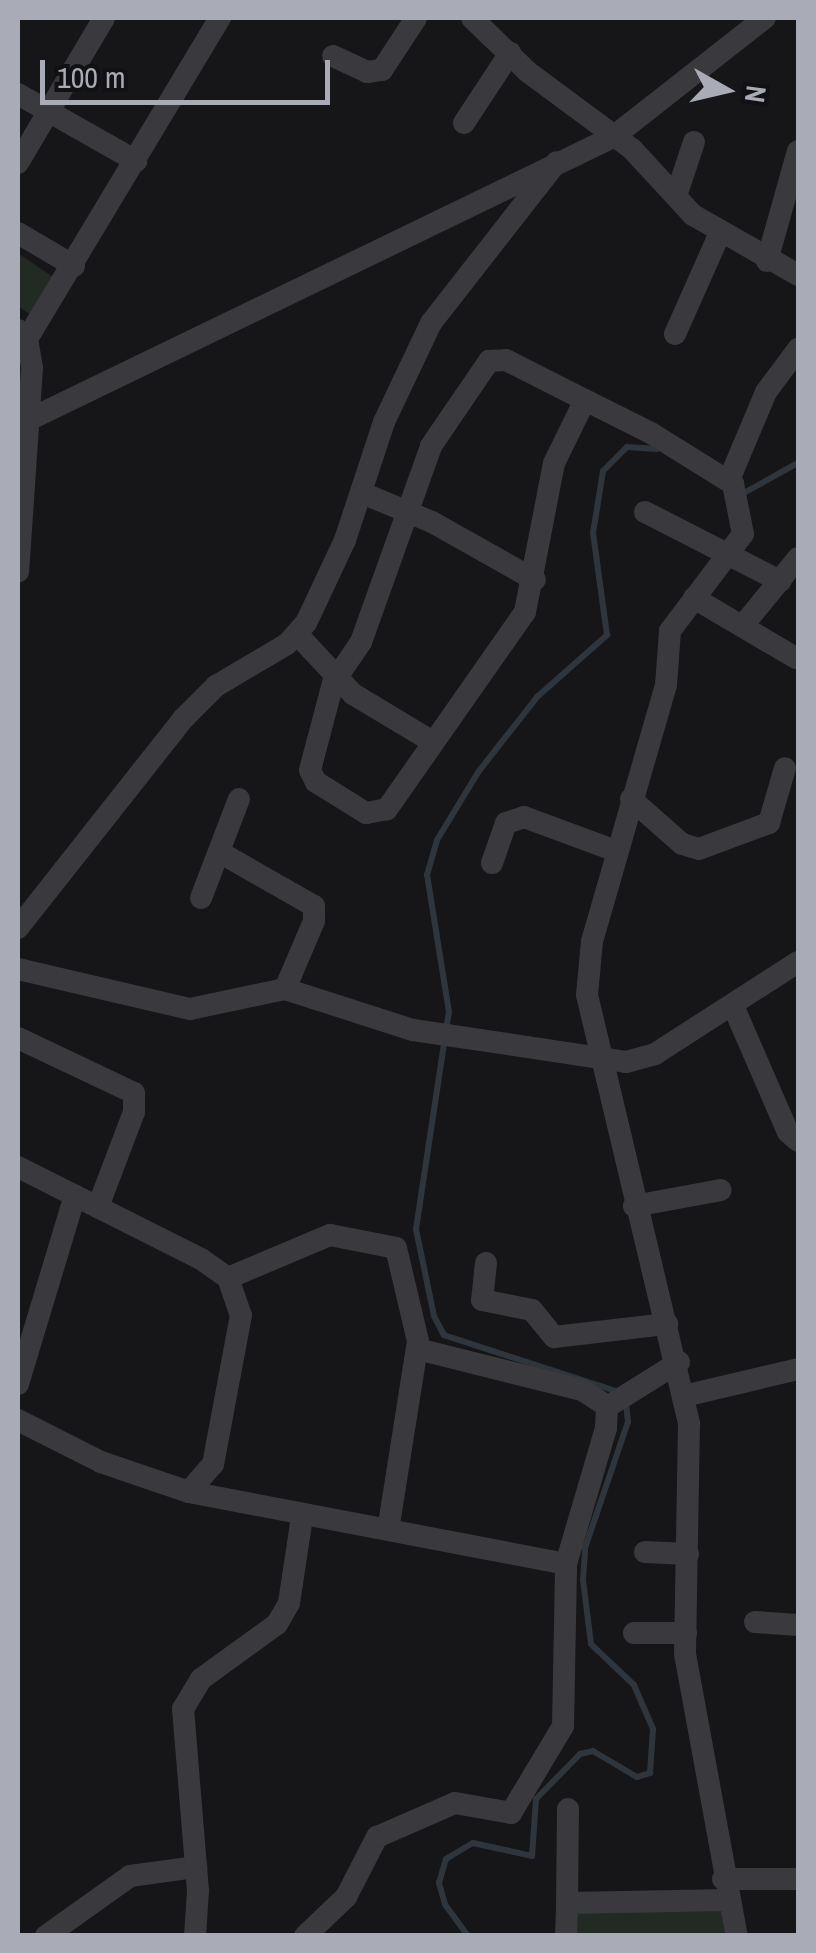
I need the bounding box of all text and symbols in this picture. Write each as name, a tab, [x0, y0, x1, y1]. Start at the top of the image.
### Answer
scale bar	[45, 40, 335, 102]
north arrow	[676, 40, 776, 140]
text: 100 m	[57, 57, 125, 97]
text: N	[736, 83, 776, 105]

